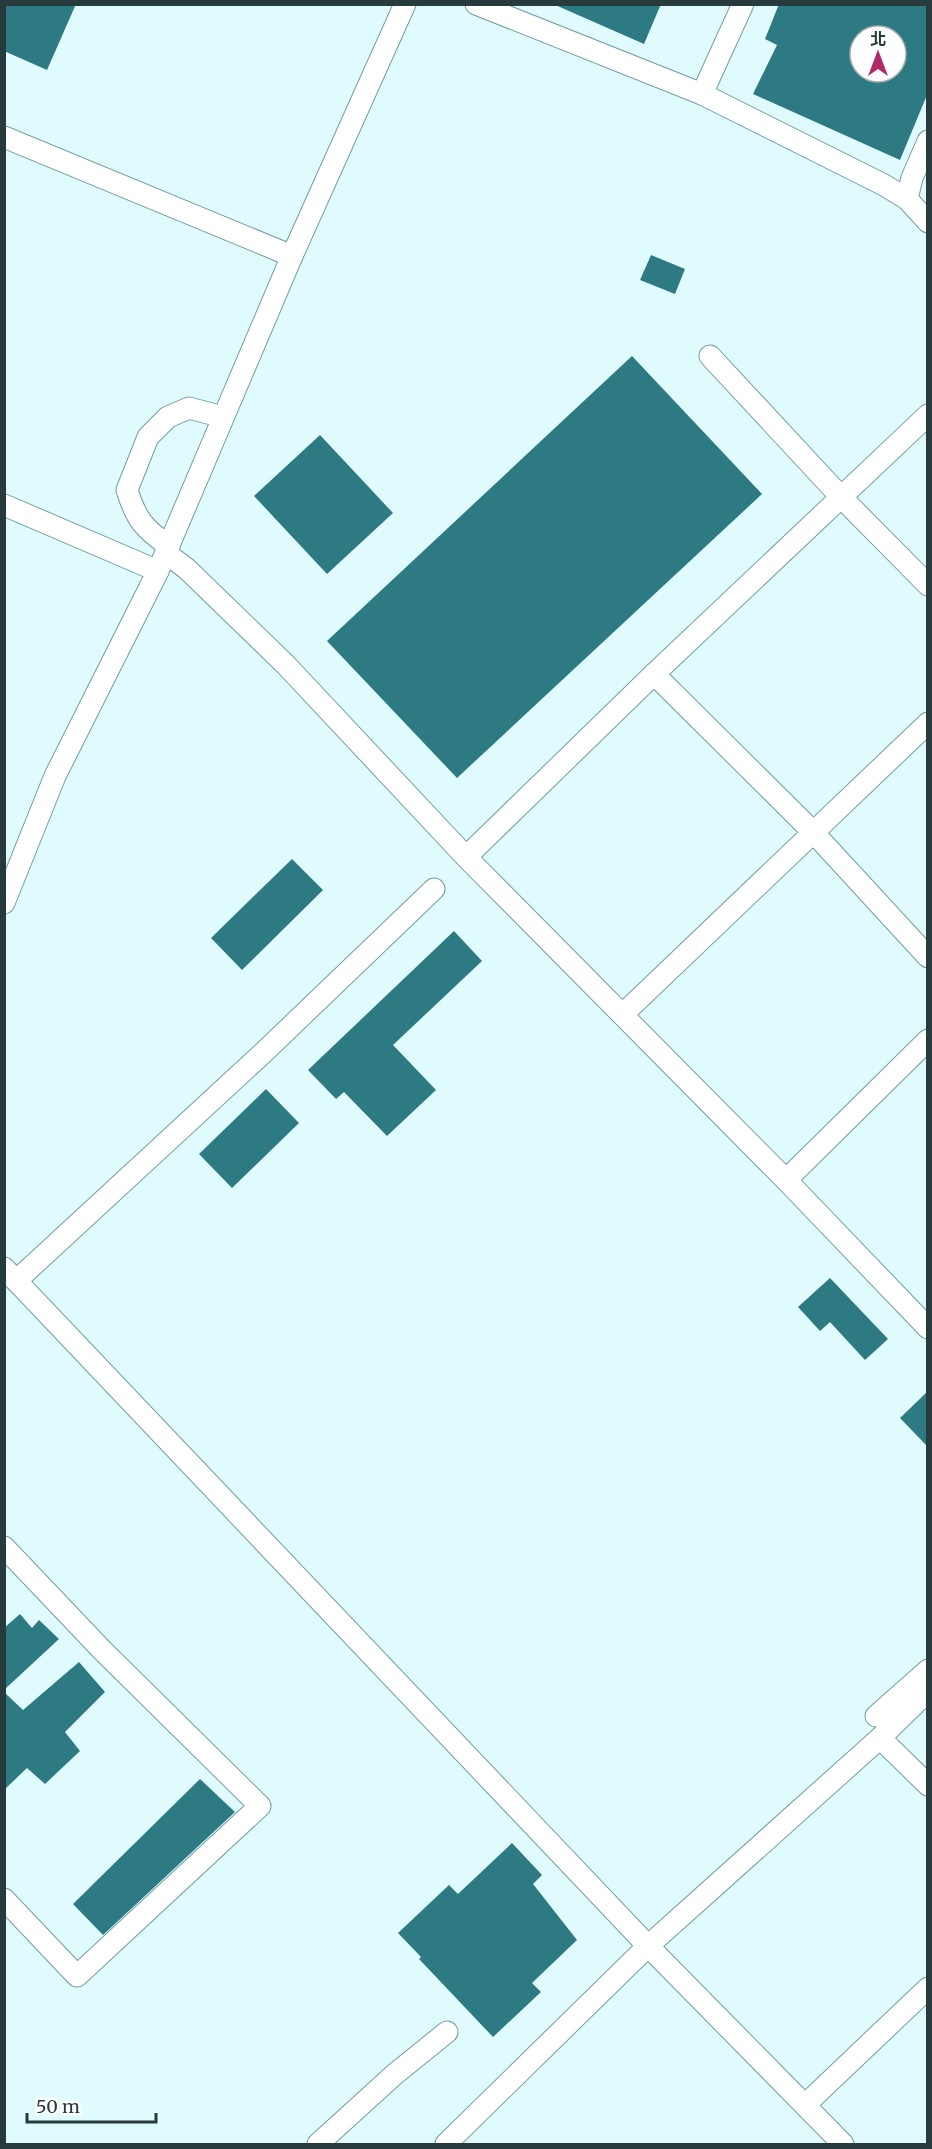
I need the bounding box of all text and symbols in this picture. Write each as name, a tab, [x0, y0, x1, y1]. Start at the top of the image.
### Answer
north arrow	[848, 24, 908, 84]
text: 北	[870, 29, 886, 49]
scale bar	[27, 2086, 156, 2124]
text: 50 m	[36, 2095, 80, 2118]

